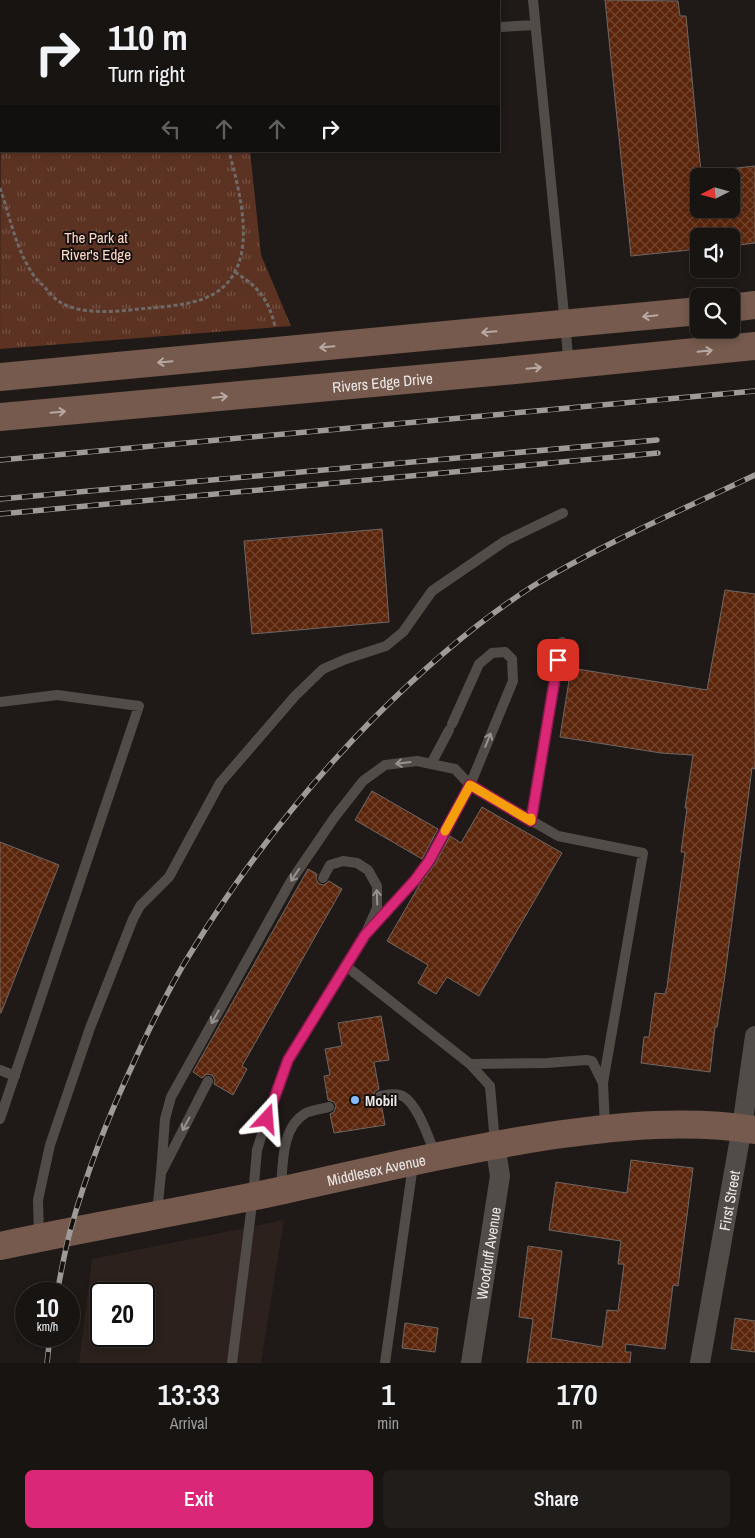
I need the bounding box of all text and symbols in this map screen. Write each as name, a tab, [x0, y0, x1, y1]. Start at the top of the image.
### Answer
text: 110 m	[108, 14, 188, 61]
icon: right	[25, 20, 90, 85]
text: Turn right	[108, 59, 185, 89]
icon: left	[157, 115, 185, 143]
icon: ahead	[210, 115, 238, 143]
icon: ahead	[263, 115, 291, 143]
icon: right	[316, 115, 344, 143]
north arrow	[690, 168, 740, 218]
map controls	[690, 168, 740, 338]
park label: The Park at River's Edge	[61, 227, 131, 265]
button: sound	[690, 228, 740, 278]
button: search	[690, 288, 740, 338]
one-way arrow	[643, 311, 659, 321]
one-way arrow	[481, 327, 497, 336]
one-way arrow	[319, 342, 335, 352]
one-way arrow	[696, 347, 712, 356]
one-way arrow	[157, 357, 173, 367]
one-way arrow	[526, 364, 542, 373]
street label: Rivers Edge Drive	[331, 367, 434, 397]
one-way arrow	[211, 392, 227, 402]
one-way arrow	[50, 407, 66, 417]
pin	[537, 639, 579, 681]
icon: arrive	[544, 646, 572, 674]
one-way arrow	[484, 733, 493, 748]
one-way arrow	[396, 758, 412, 768]
one-way arrow	[290, 868, 300, 882]
one-way arrow	[372, 890, 382, 906]
one-way arrow	[210, 1010, 220, 1024]
place label: Mobil	[365, 1090, 397, 1111]
position arrow	[240, 1092, 292, 1144]
marker: Mobil	[349, 1094, 361, 1106]
one-way arrow	[180, 1117, 190, 1131]
street label: Middlesex Avenue	[325, 1149, 428, 1191]
street label: First Street	[713, 1168, 745, 1232]
street label: Woodruff Avenue	[470, 1205, 506, 1301]
speed limit sign: 20	[90, 1282, 155, 1347]
text: 10	[36, 1291, 59, 1325]
text: km/h	[37, 1319, 58, 1335]
text: 13:33	[157, 1374, 220, 1414]
text: 1	[381, 1374, 395, 1414]
text: 170	[557, 1374, 598, 1414]
text: Arrival	[170, 1412, 208, 1434]
text: min	[377, 1412, 399, 1434]
text: m	[572, 1412, 583, 1434]
button: Exit	[25, 1470, 373, 1528]
button: Share	[383, 1470, 730, 1528]

